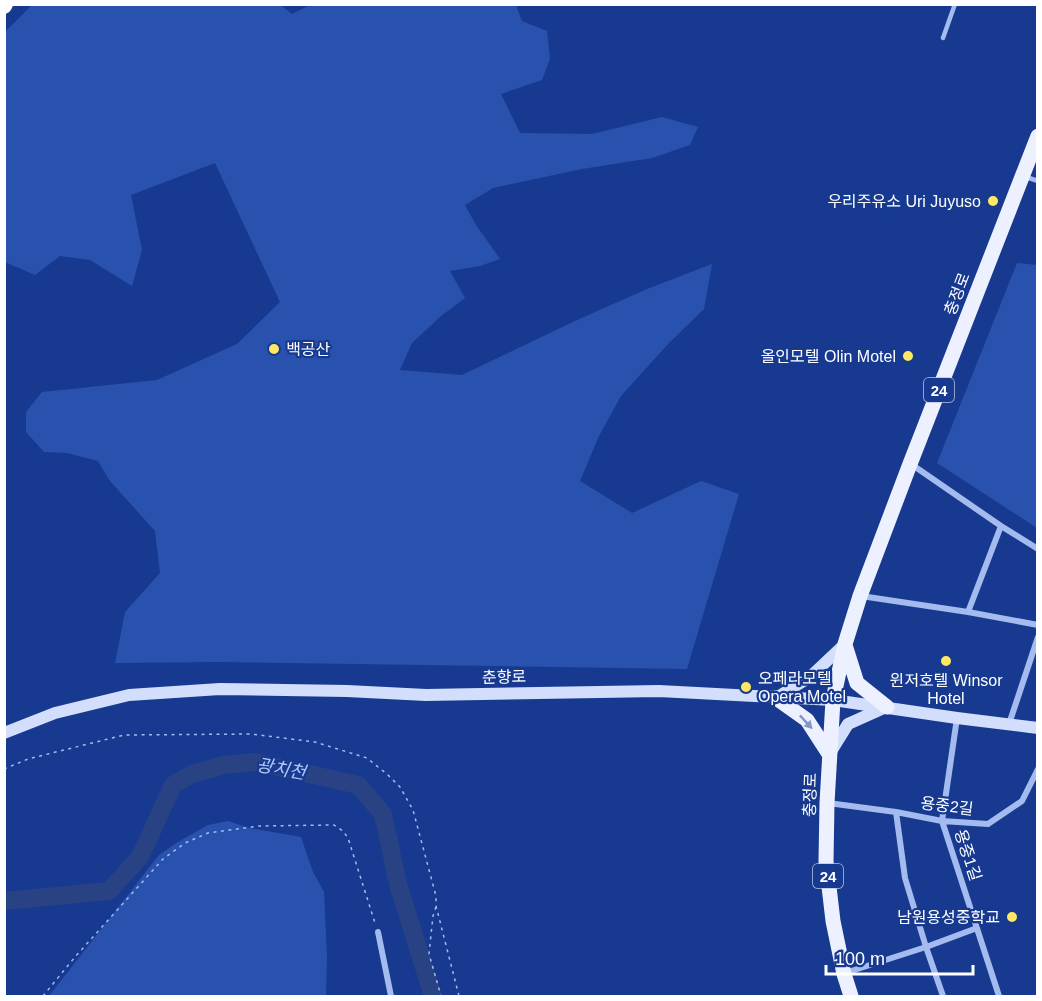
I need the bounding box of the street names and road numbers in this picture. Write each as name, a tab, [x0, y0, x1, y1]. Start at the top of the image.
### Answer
street label: 충정로	[941, 270, 973, 318]
road number: 24	[924, 378, 954, 402]
street label: 춘향로	[482, 668, 526, 686]
street label: 충정로	[801, 772, 819, 817]
street label: 용중2길	[920, 794, 974, 818]
street label: 용중1길	[952, 827, 984, 883]
road number: 24	[813, 864, 843, 888]

